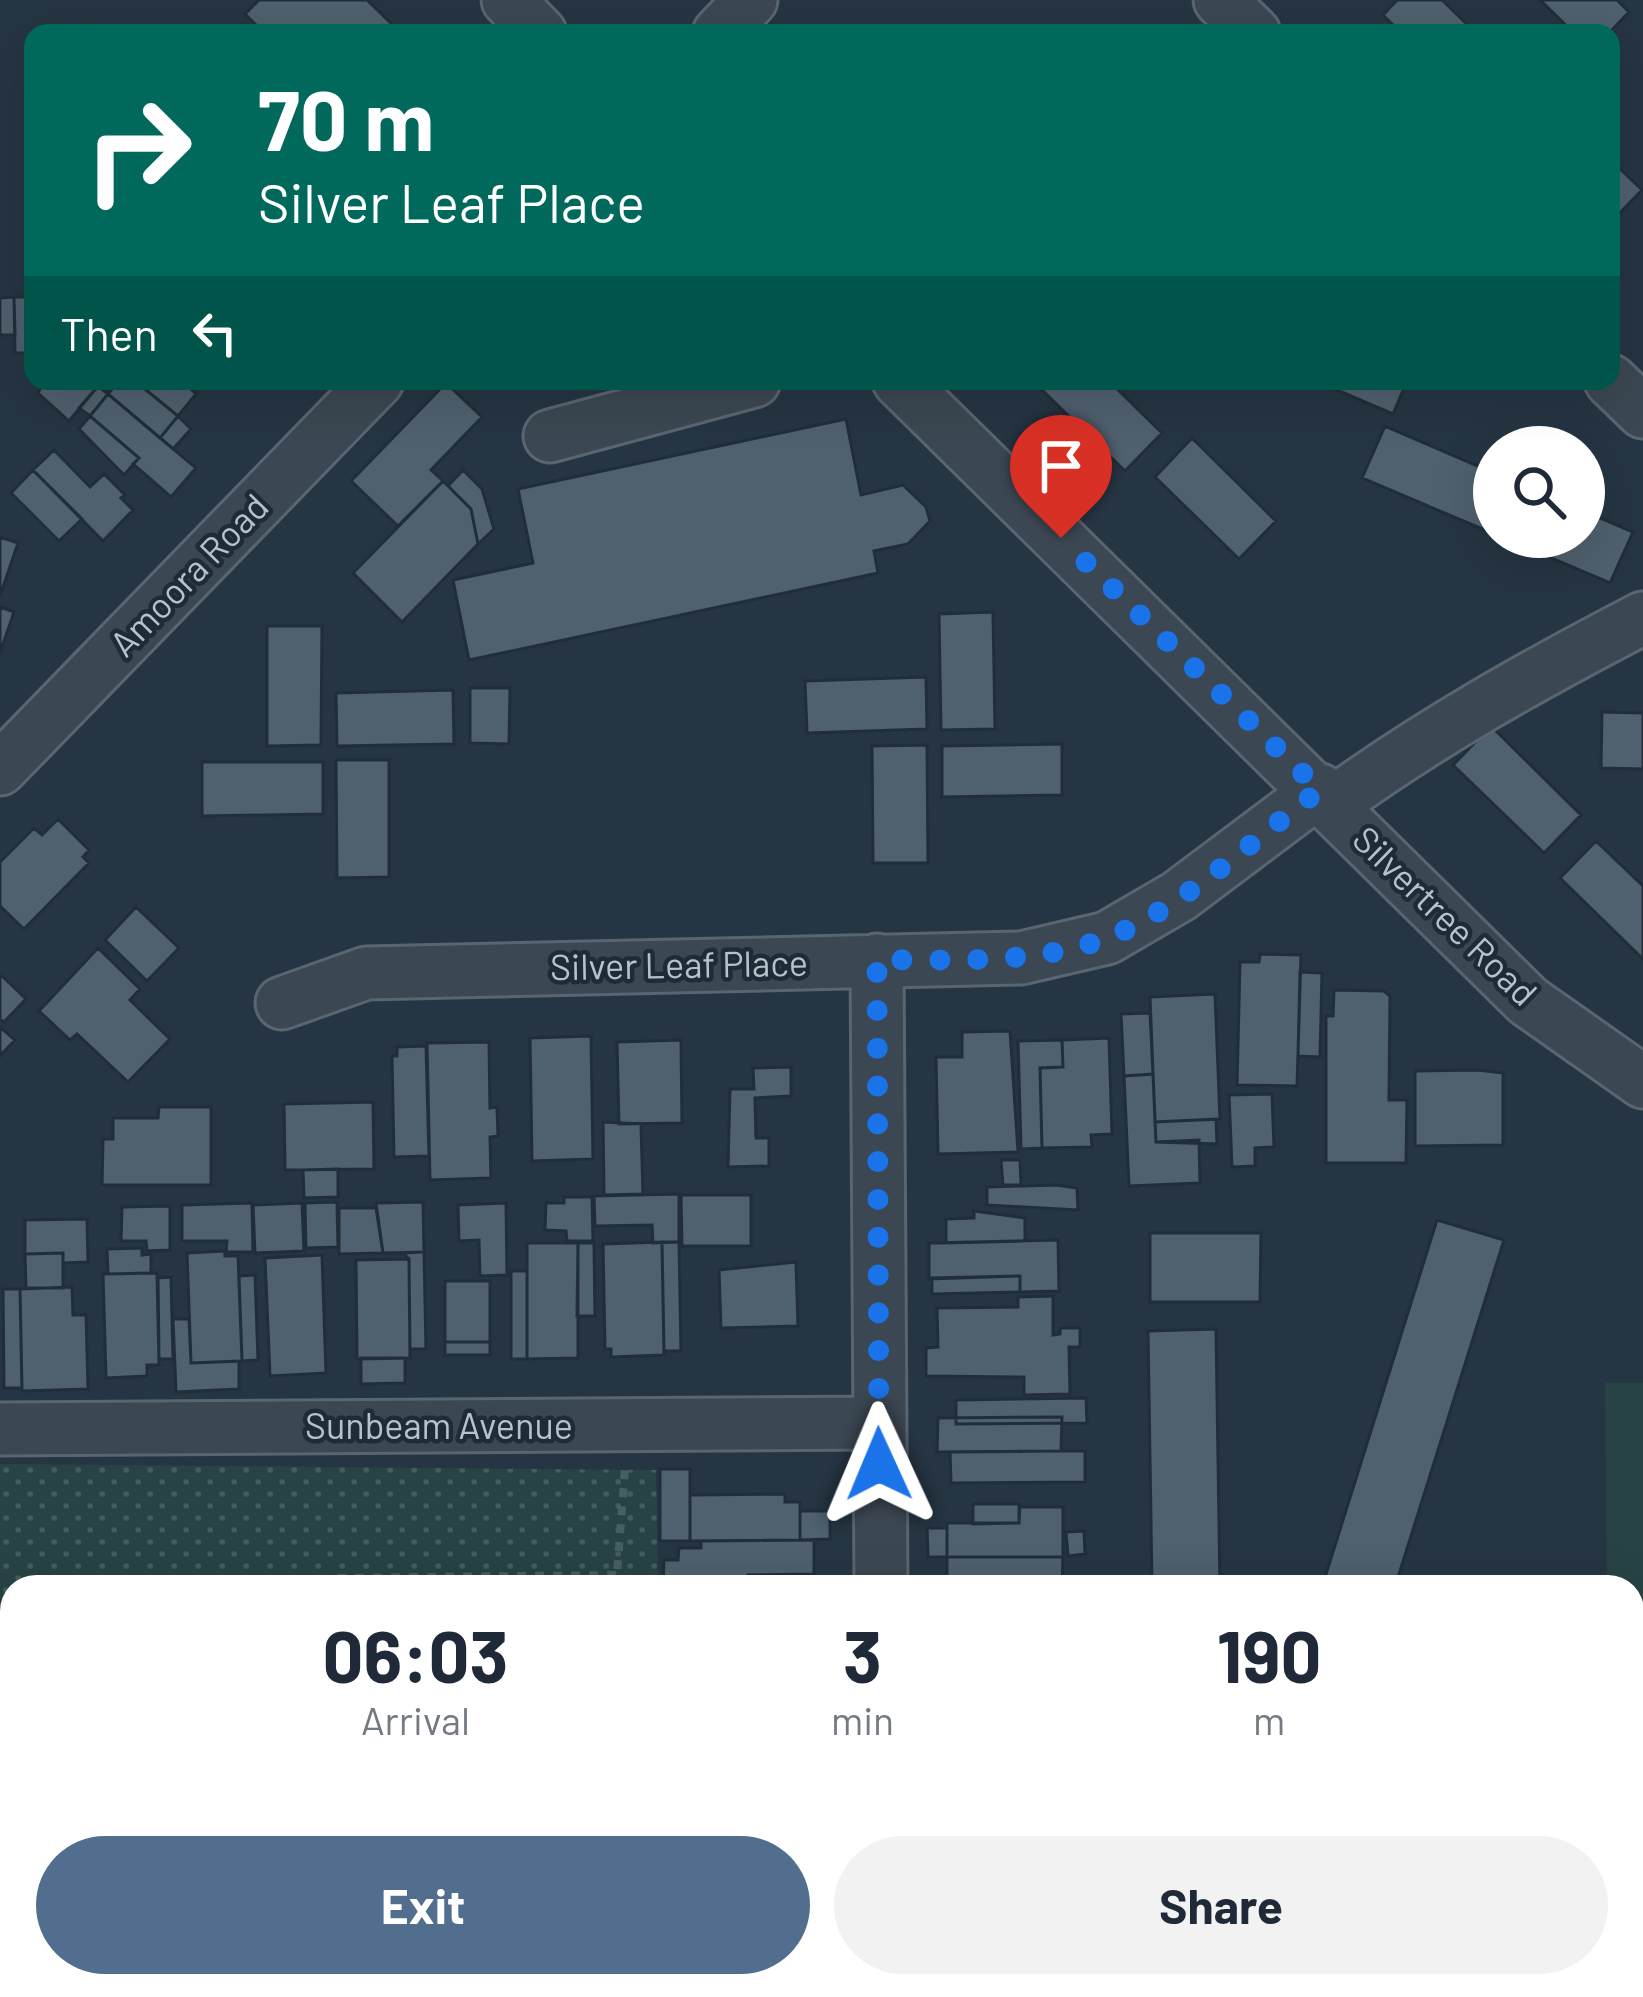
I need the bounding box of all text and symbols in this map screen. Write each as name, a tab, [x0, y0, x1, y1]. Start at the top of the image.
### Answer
text: 70 m	[258, 67, 434, 168]
icon: right	[60, 72, 216, 228]
text: Silver Leaf Place	[258, 169, 645, 234]
icon: left	[182, 300, 248, 366]
text: Then	[60, 306, 158, 360]
pin	[1010, 415, 1112, 538]
map controls	[1473, 426, 1605, 558]
button: search	[1473, 426, 1605, 558]
icon: arrive	[1028, 433, 1094, 499]
street label: Amoora Road	[100, 484, 276, 664]
street label: Silvertree Road	[1345, 816, 1547, 1013]
street label: Silver Leaf Place	[550, 940, 808, 987]
position arrow	[816, 1401, 942, 1527]
street label: Sunbeam Avenue	[305, 1403, 573, 1446]
text: 06:03	[323, 1611, 508, 1697]
text: 3	[843, 1611, 882, 1697]
text: 190	[1217, 1611, 1321, 1697]
text: Arrival	[361, 1696, 470, 1743]
text: min	[831, 1696, 894, 1743]
text: m	[1253, 1696, 1285, 1743]
button: Exit	[36, 1836, 810, 1974]
button: Share	[834, 1836, 1608, 1974]

